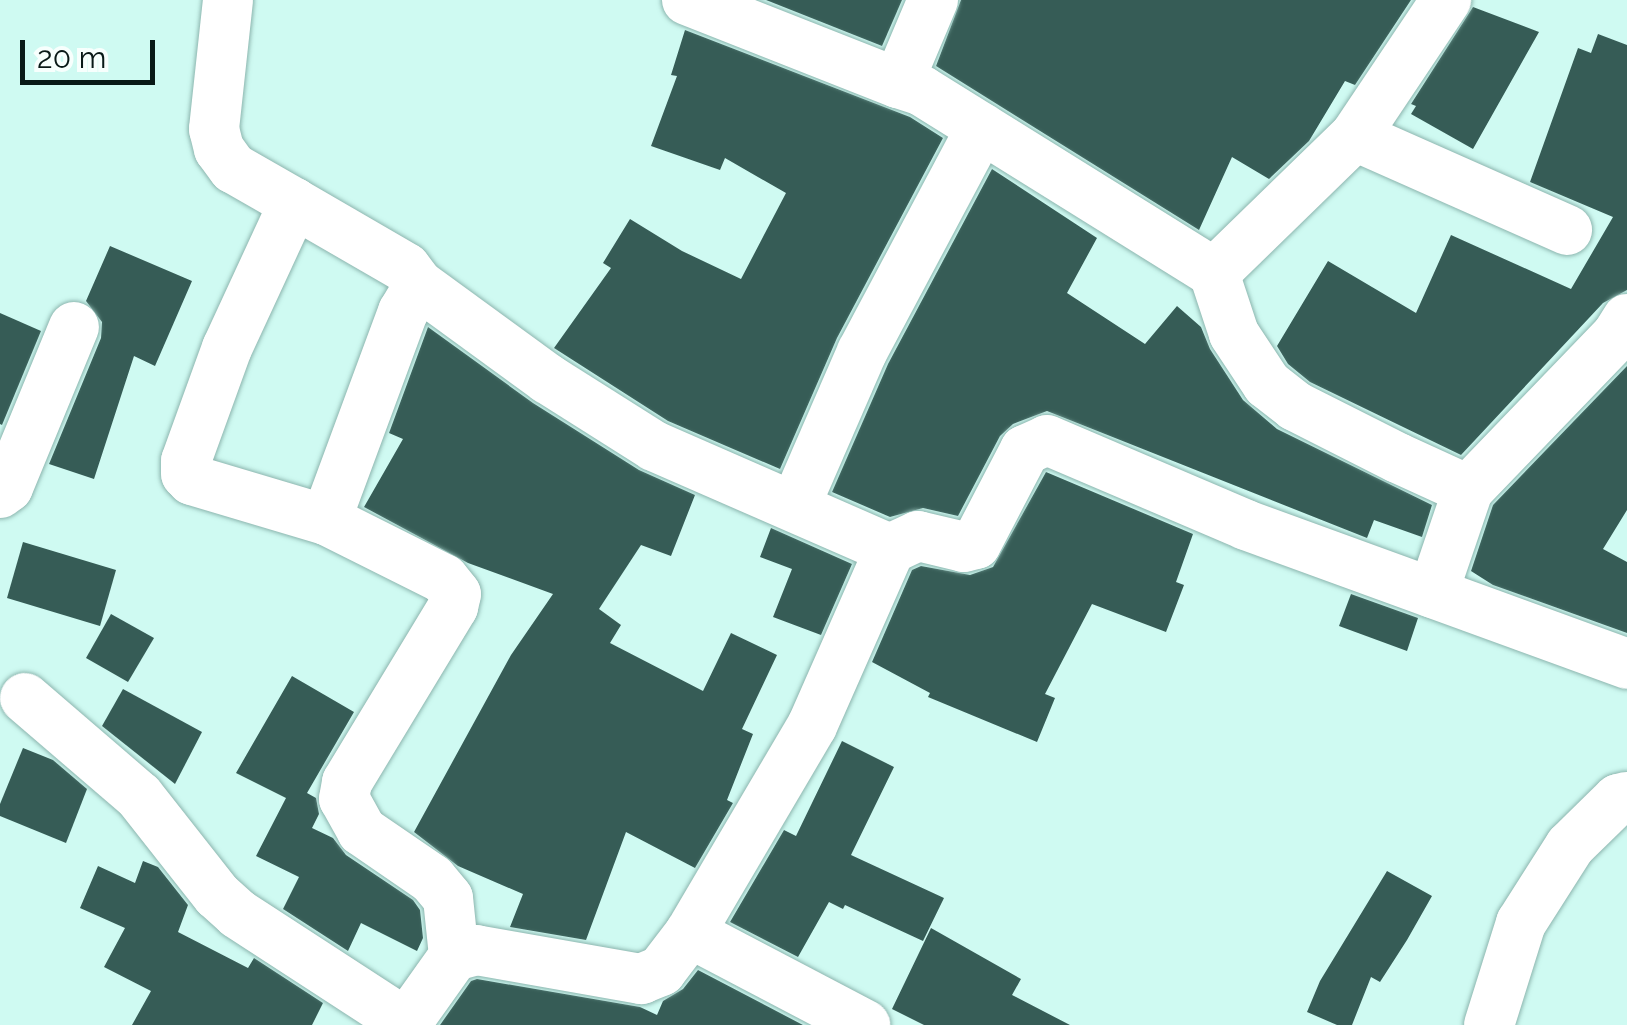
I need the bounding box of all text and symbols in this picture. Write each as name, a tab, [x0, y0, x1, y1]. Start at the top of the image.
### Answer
scale bar	[25, 20, 160, 82]
text: 20 m	[37, 40, 106, 75]

